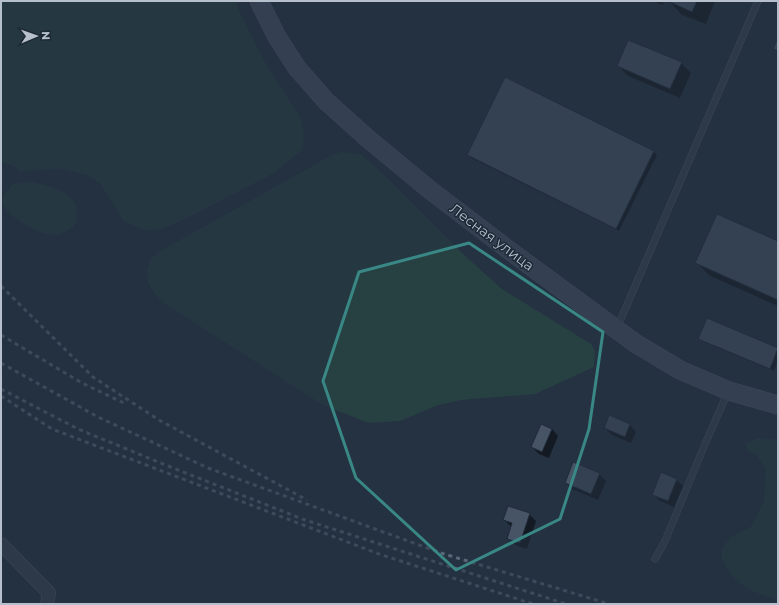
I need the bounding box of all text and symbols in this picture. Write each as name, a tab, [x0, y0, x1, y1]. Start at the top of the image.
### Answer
north arrow	[16, 16, 56, 56]
text: N	[39, 31, 53, 40]
street label: Лесная улица	[446, 199, 538, 275]

